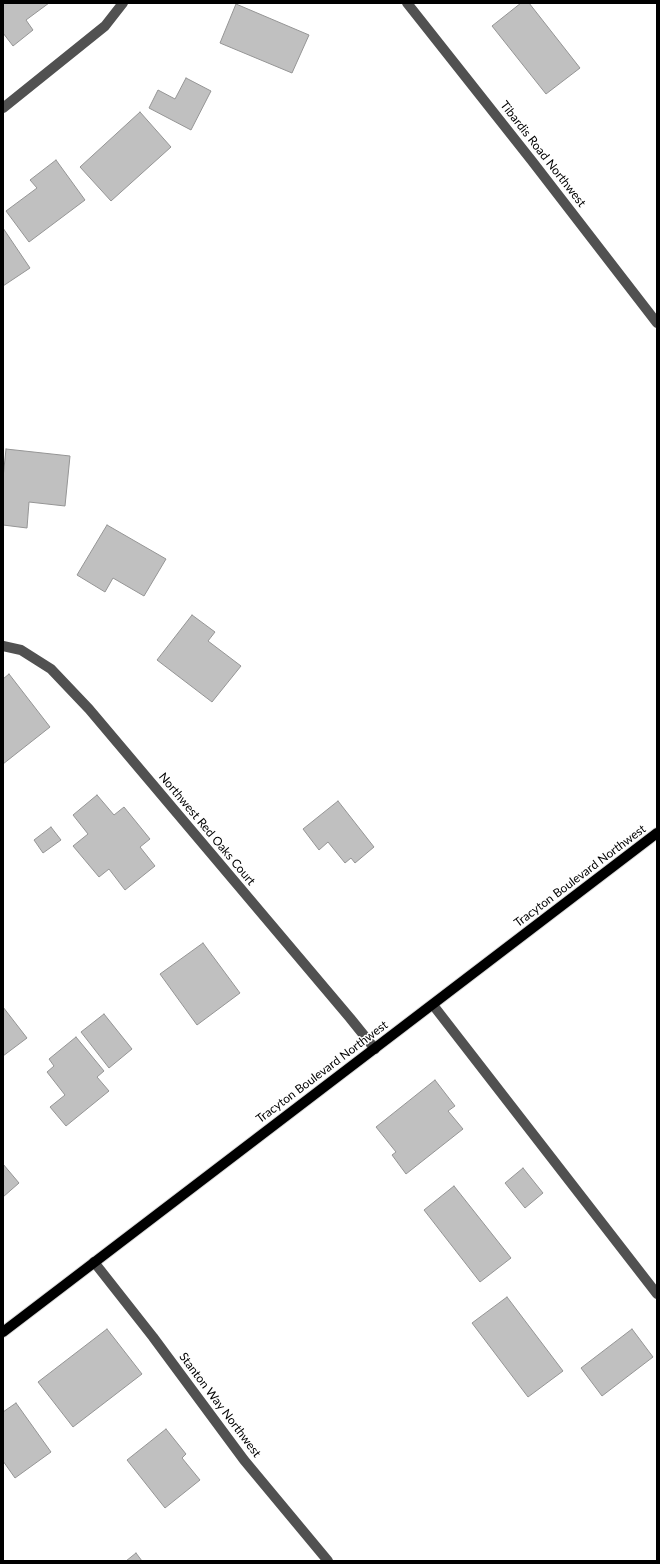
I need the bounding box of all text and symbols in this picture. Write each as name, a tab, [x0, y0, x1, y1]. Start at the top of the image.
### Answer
street label: Tibardis Road Northwest	[497, 98, 589, 210]
street label: Northwest Red Oaks Court	[156, 770, 258, 888]
street label: Tracyton Boulevard Northwest	[511, 822, 649, 930]
street label: Tracyton Boulevard Northwest	[253, 1018, 391, 1126]
street label: Stanton Way Northwest	[176, 1350, 264, 1460]

